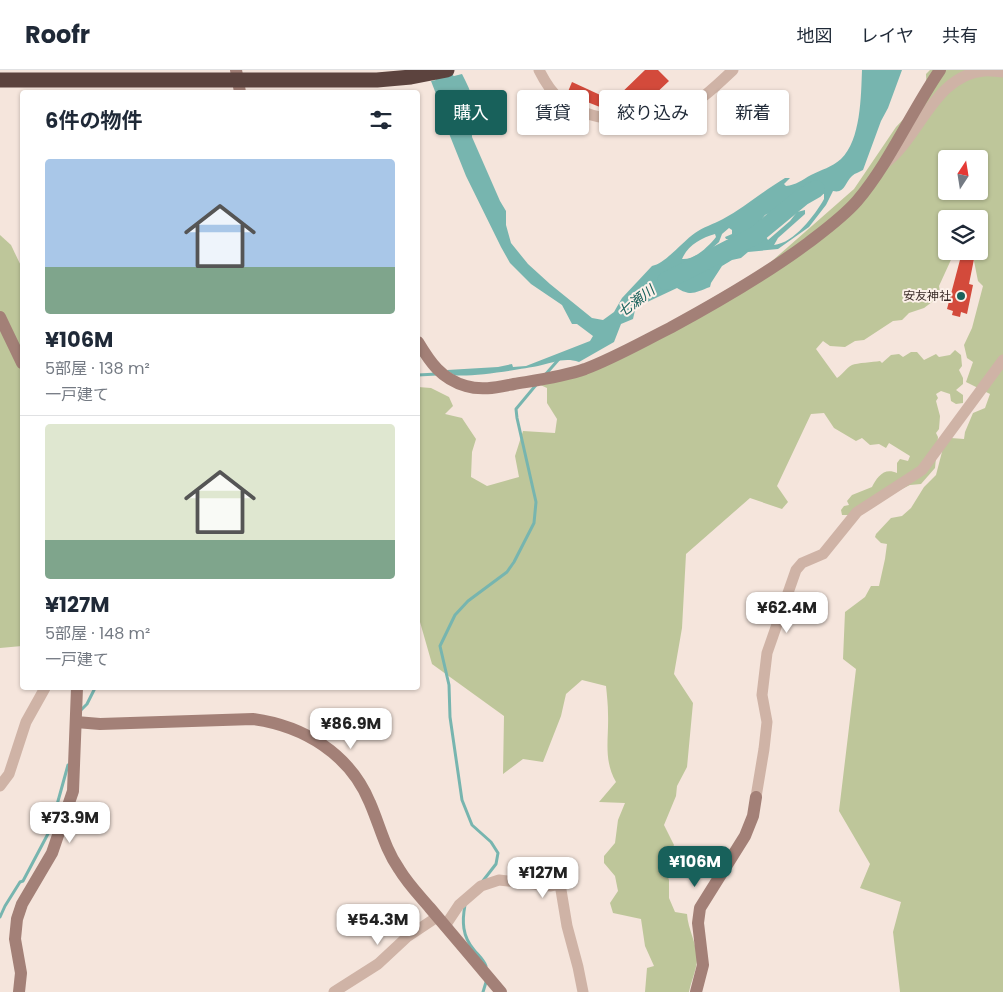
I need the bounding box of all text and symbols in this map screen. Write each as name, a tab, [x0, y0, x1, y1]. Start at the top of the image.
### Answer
text: Roofr	[25, 18, 90, 51]
text: 地図	[797, 23, 833, 48]
text: レイヤ	[861, 23, 914, 48]
text: 共有	[942, 23, 978, 48]
chip: 購入	[435, 90, 507, 135]
chip: 賃貸	[517, 90, 589, 135]
chip: 絞り込み	[599, 90, 707, 135]
chip: 新着	[717, 90, 789, 135]
text: 6件の物件	[45, 106, 142, 135]
icon: filters	[367, 106, 395, 134]
north arrow	[938, 150, 988, 200]
map controls	[938, 150, 988, 260]
icon: home	[175, 191, 265, 281]
button: layers	[938, 210, 988, 260]
water label: 七瀬川	[613, 279, 660, 322]
place label: 安友神社	[903, 287, 951, 304]
marker: 安友神社	[955, 290, 967, 302]
text: ¥106M	[45, 325, 113, 354]
text: 5部屋 · 138 m²	[45, 357, 150, 380]
text: 一戸建て	[45, 383, 109, 406]
icon: home	[175, 457, 265, 547]
text: ¥127M	[45, 590, 110, 619]
pin: ¥62.4M	[746, 592, 828, 634]
text: ¥62.4M	[757, 596, 817, 619]
text: 5部屋 · 148 m²	[45, 622, 150, 645]
text: 一戸建て	[45, 648, 109, 671]
pin: ¥86.9M	[310, 708, 392, 750]
text: ¥86.9M	[321, 712, 381, 735]
pin: ¥73.9M	[29, 802, 111, 844]
text: ¥73.9M	[41, 806, 99, 829]
pin: ¥106M	[660, 846, 730, 888]
text: ¥106M	[669, 850, 721, 873]
pin: ¥127M	[508, 856, 578, 899]
text: ¥127M	[518, 861, 568, 884]
pin: ¥54.3M	[337, 904, 419, 946]
text: ¥54.3M	[348, 908, 408, 931]

